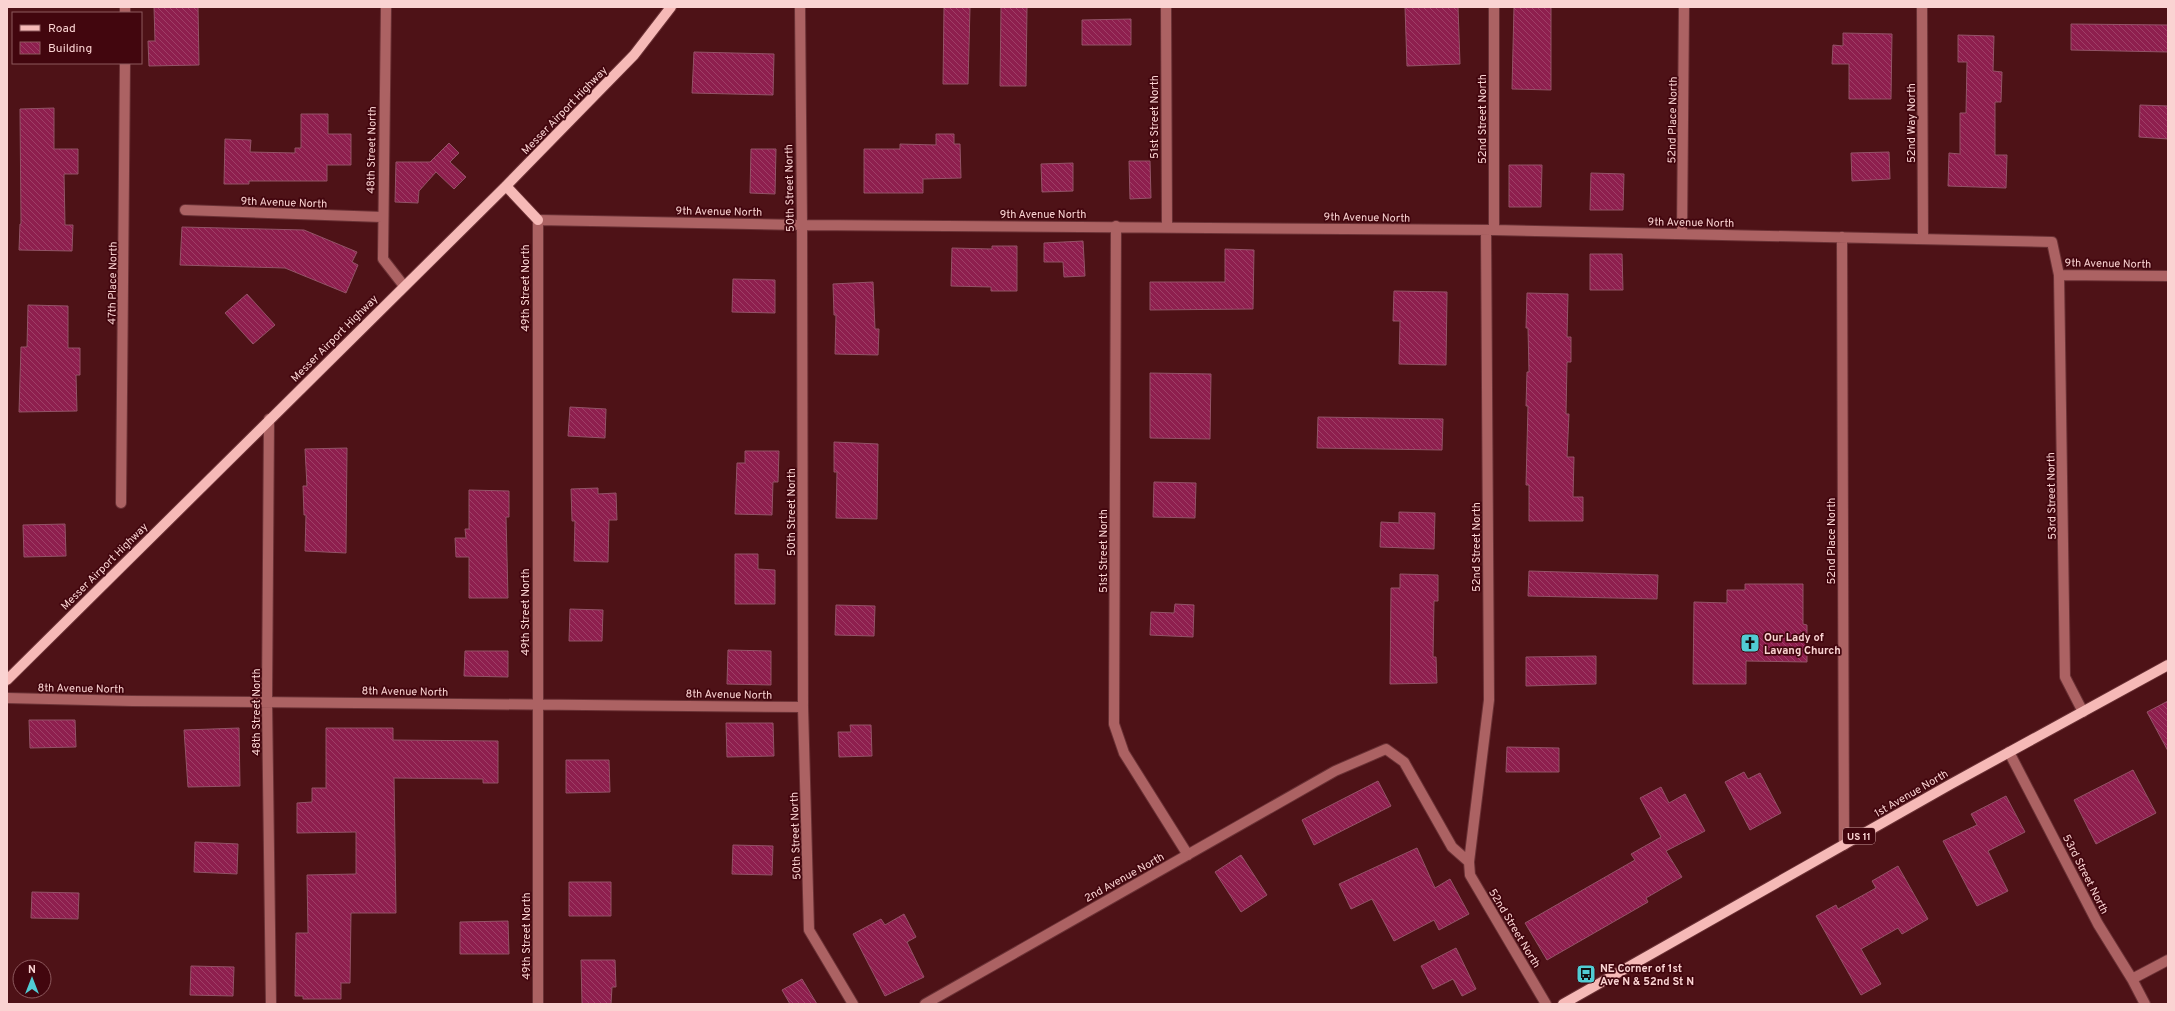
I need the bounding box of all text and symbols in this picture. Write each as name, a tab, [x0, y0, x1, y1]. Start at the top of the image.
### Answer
legend	[12, 12, 142, 64]
text: Road	[48, 21, 76, 37]
text: Building	[48, 41, 92, 57]
street label: Messer Airport Highway	[519, 63, 611, 158]
street label: 52nd Street North	[1476, 74, 1490, 164]
street label: 51st Street North	[1148, 75, 1162, 159]
street label: 52nd Place North	[1665, 76, 1681, 164]
street label: 52nd Way North	[1905, 83, 1919, 163]
street label: 48th Street North	[364, 106, 380, 194]
street label: 50th Street North	[782, 144, 798, 232]
street label: 9th Avenue North	[240, 194, 328, 212]
street label: 9th Avenue North	[676, 204, 762, 220]
street label: 9th Avenue North	[1000, 208, 1086, 222]
street label: 9th Avenue North	[1324, 210, 1410, 226]
street label: 9th Avenue North	[1648, 215, 1734, 231]
street label: 47th Place North	[105, 241, 121, 325]
street label: 49th Street North	[519, 244, 533, 332]
street label: 9th Avenue North	[2065, 256, 2151, 272]
street label: Messer Airport Highway	[288, 292, 381, 385]
street label: 53rd Street North	[2044, 452, 2060, 540]
street label: 50th Street North	[785, 468, 799, 556]
street label: 52nd Place North	[1825, 498, 1839, 584]
street label: 52nd Street North	[1470, 502, 1484, 592]
street label: 51st Street North	[1097, 509, 1111, 593]
street label: Messer Airport Highway	[58, 520, 151, 613]
street label: 49th Street North	[519, 568, 533, 656]
place label: Our Lady of Lavang Church	[1764, 631, 1841, 658]
church icon: Our Lady of Lavang Church	[1739, 632, 1761, 654]
street label: 48th Street North	[250, 668, 264, 756]
street label: 8th Avenue North	[38, 681, 124, 697]
street label: 8th Avenue North	[362, 684, 448, 700]
street label: 8th Avenue North	[686, 687, 772, 703]
street label: 1st Avenue North	[1872, 767, 1951, 821]
street label: 50th Street North	[787, 792, 805, 880]
road number: US 11	[1843, 828, 1875, 844]
street label: 53rd Street North	[2059, 832, 2111, 917]
street label: 2nd Avenue North	[1082, 850, 1167, 906]
street label: 52nd Street North	[1485, 886, 1543, 971]
street label: 49th Street North	[520, 892, 534, 980]
north arrow	[12, 959, 52, 999]
place label: NE Corner of 1st Ave N & 52nd St N	[1600, 962, 1694, 989]
text: N	[28, 963, 36, 977]
bus stop icon: NE Corner of 1st Ave N & 52nd St N	[1575, 963, 1597, 985]

